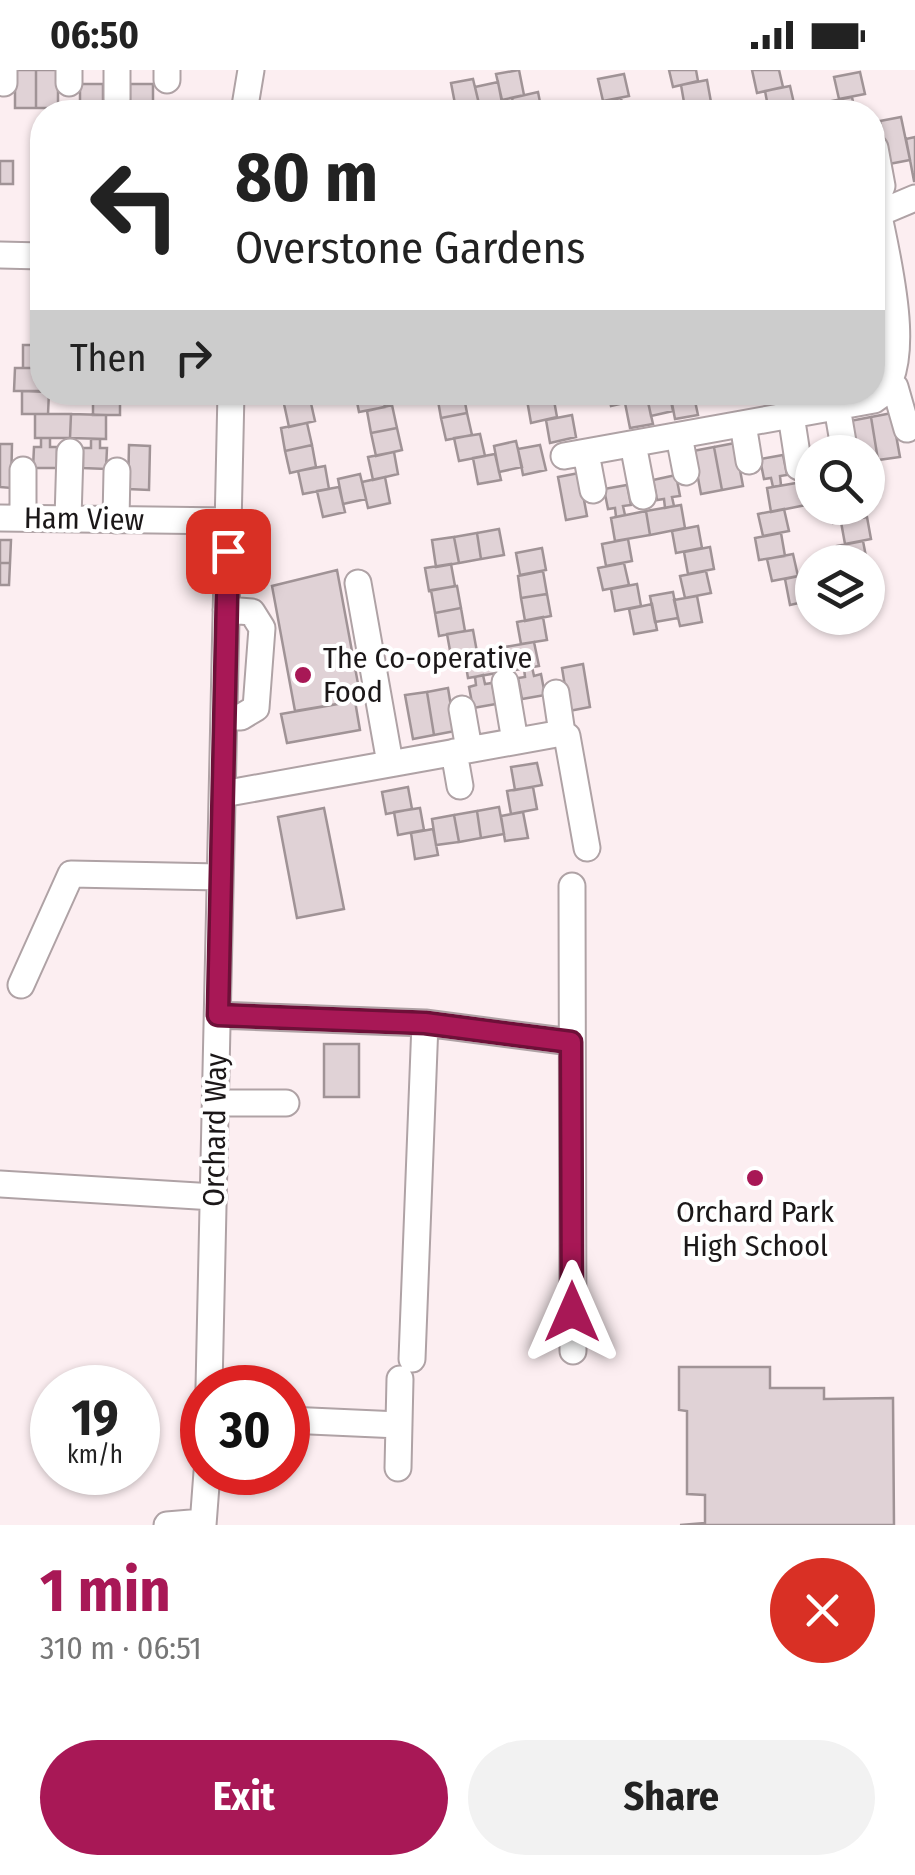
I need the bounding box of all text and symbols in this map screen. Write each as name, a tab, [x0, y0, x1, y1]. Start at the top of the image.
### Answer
text: 06:50	[50, 12, 139, 58]
text: 80 m	[235, 136, 378, 220]
icon: left	[70, 140, 200, 270]
text: Overstone Gardens	[235, 221, 585, 275]
icon: right	[166, 330, 221, 385]
text: Then	[70, 335, 146, 381]
map controls	[795, 435, 885, 635]
button: search	[795, 435, 885, 525]
street label: Ham View	[24, 500, 145, 538]
pin	[186, 509, 271, 594]
icon: arrive	[201, 524, 256, 579]
button: layers	[795, 545, 885, 635]
place label: The Co-operative Food	[323, 640, 532, 710]
marker: The Co-operative Food	[292, 664, 314, 686]
street label: Orchard Way	[196, 1052, 234, 1207]
marker: Orchard Park High School	[744, 1167, 766, 1189]
place label: Orchard Park High School	[676, 1194, 834, 1264]
position arrow	[520, 1260, 624, 1364]
speed limit sign: 30	[180, 1365, 310, 1495]
text: 19	[71, 1388, 118, 1448]
text: km/h	[67, 1440, 123, 1470]
text: 1 min	[40, 1555, 171, 1627]
button: close	[770, 1558, 875, 1663]
text: 310 m · 06:51	[40, 1629, 202, 1667]
button: Exit	[40, 1740, 448, 1855]
button: Share	[468, 1740, 875, 1855]

